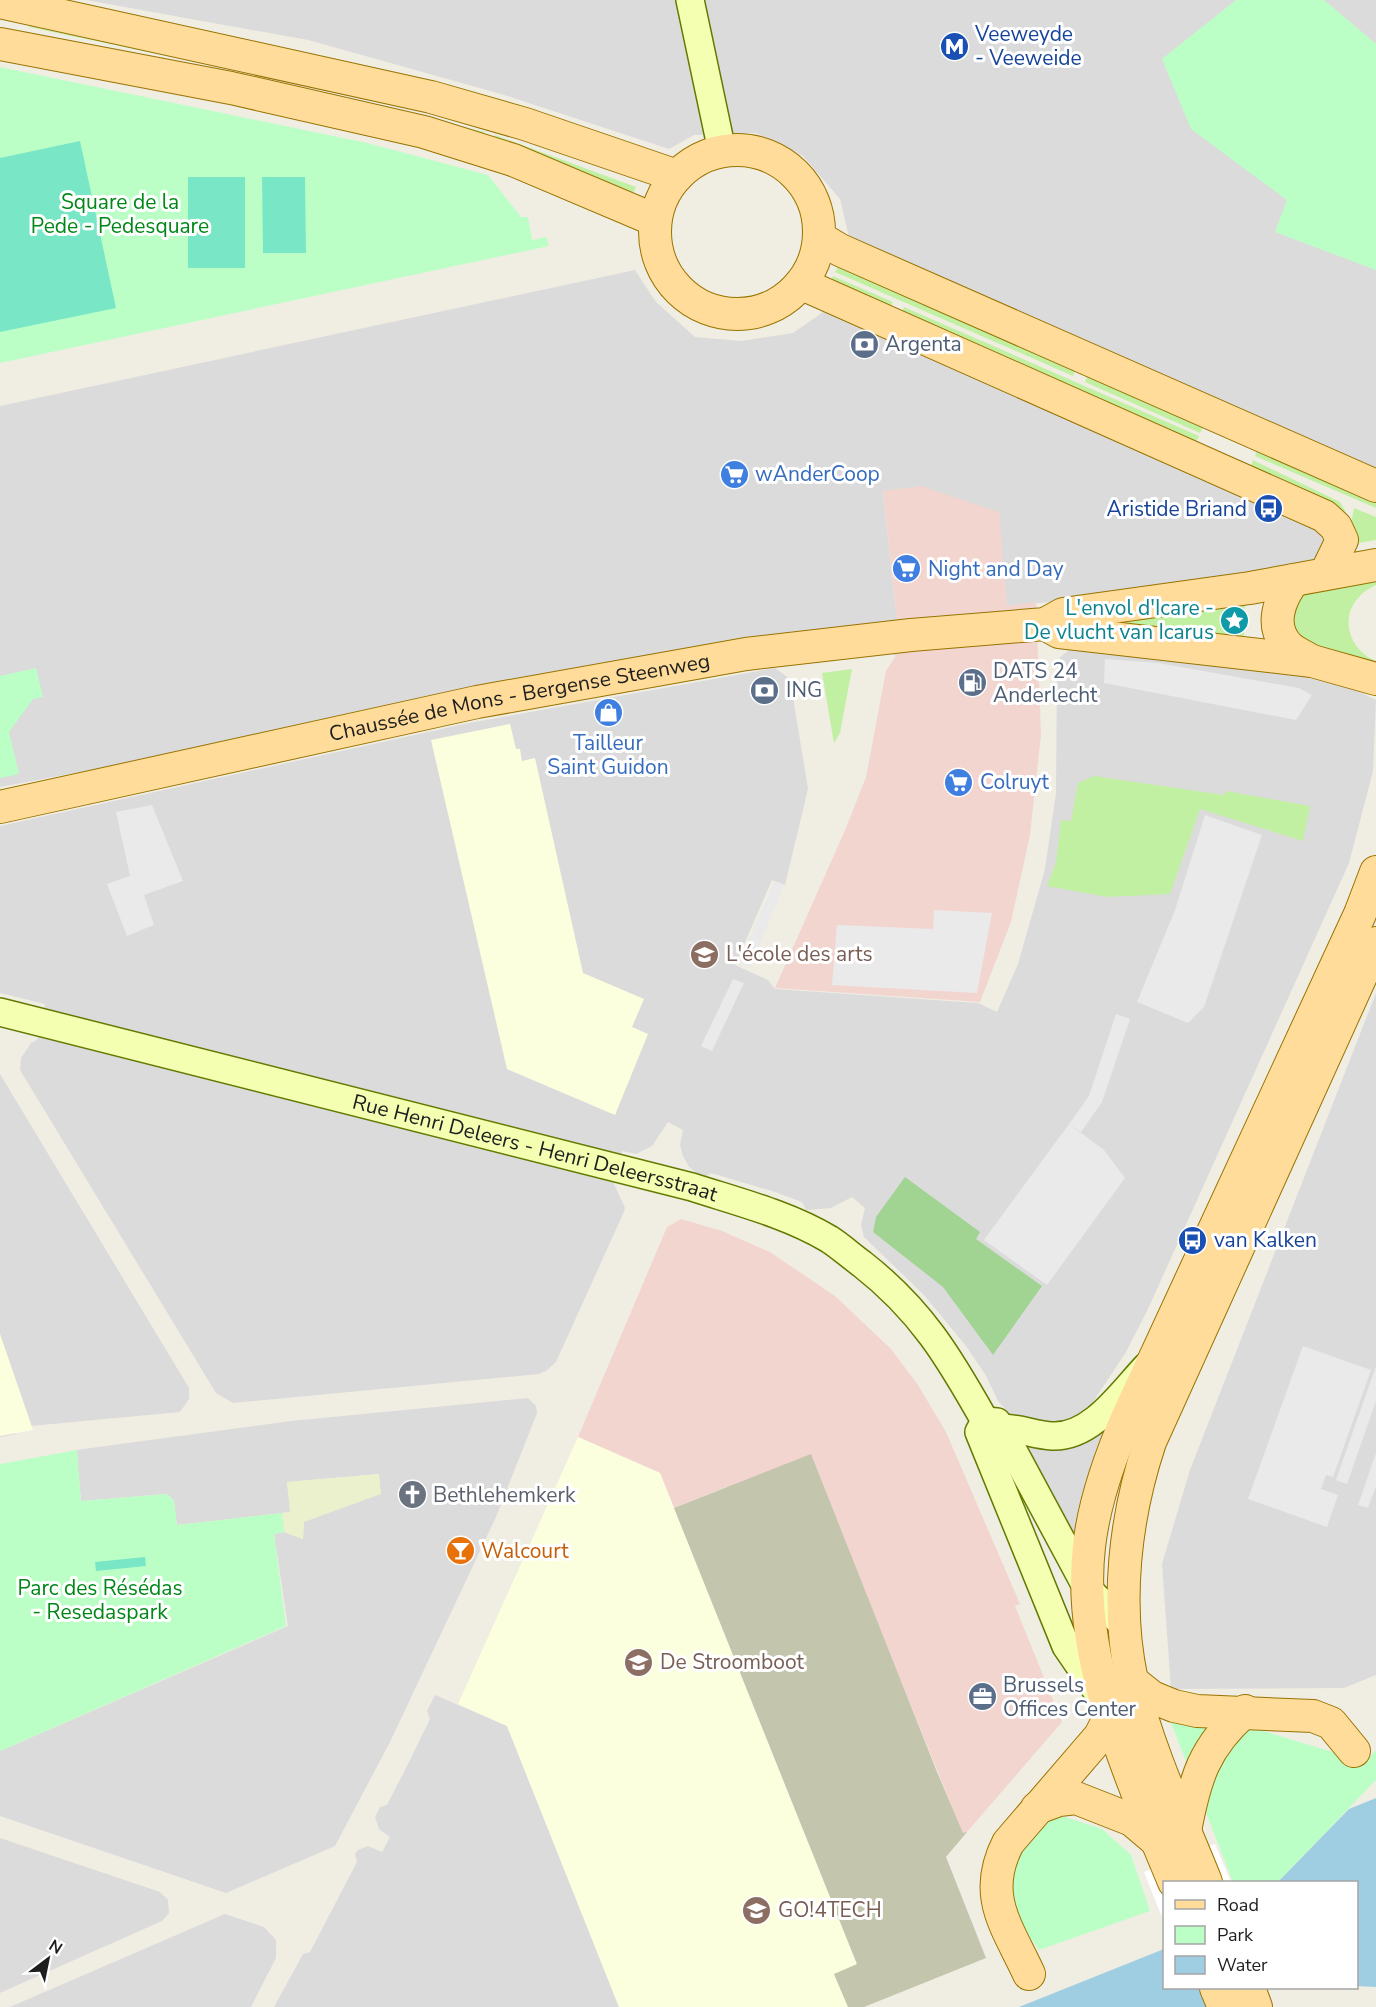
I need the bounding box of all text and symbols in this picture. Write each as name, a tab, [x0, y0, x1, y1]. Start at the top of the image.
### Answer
place label: Veeweyde - Veeweide	[974, 20, 1082, 72]
metro station icon: Veeweyde - Veeweide	[938, 30, 970, 62]
park label: Square de la Pede - Pedesquare	[31, 188, 209, 240]
bank icon: Argenta	[848, 328, 880, 360]
place label: Argenta	[885, 330, 962, 358]
supermarket icon: wAnderCoop	[718, 458, 750, 490]
place label: wAnderCoop	[755, 460, 880, 488]
bus stop icon: Aristide Briand	[1252, 493, 1284, 525]
place label: Aristide Briand	[1106, 495, 1247, 523]
supermarket icon: Night and Day	[891, 553, 923, 585]
place label: Night and Day	[928, 555, 1064, 583]
place label: L'envol d'Icare - De vlucht van Icarus	[1024, 594, 1214, 646]
place icon: L'envol d'Icare - De vlucht van Icarus	[1219, 604, 1251, 636]
street label: Chaussée de Mons - Bergense Steenweg	[326, 647, 712, 748]
place label: DATS 24 Anderlecht	[993, 657, 1098, 709]
fuel station icon: DATS 24 Anderlecht	[956, 667, 988, 699]
bank icon: ING	[749, 674, 781, 706]
place label: ING	[786, 676, 822, 704]
shop icon: Tailleur Saint Guidon	[592, 696, 624, 728]
place label: Tailleur Saint Guidon	[547, 729, 669, 781]
supermarket icon: Colruyt	[943, 766, 975, 798]
place label: Colruyt	[980, 768, 1050, 796]
school or university icon: L'école des arts	[689, 938, 721, 970]
place label: L'école des arts	[726, 940, 873, 968]
street label: Rue Henri Deleers - Henri Deleersstraat	[349, 1088, 722, 1208]
bus stop icon: van Kalken	[1177, 1224, 1209, 1256]
place label: van Kalken	[1214, 1226, 1317, 1254]
church icon: Bethlehemkerk	[396, 1479, 428, 1511]
place label: Bethlehemkerk	[433, 1481, 576, 1509]
bar icon: Walcourt	[444, 1535, 476, 1567]
place label: Walcourt	[481, 1537, 569, 1565]
park label: Parc des Résédas - Resedaspark	[17, 1574, 183, 1626]
school or university icon: De Stroomboot	[623, 1646, 655, 1678]
place label: De Stroomboot	[660, 1648, 805, 1676]
place label: Brussels Offices Center	[1003, 1671, 1137, 1723]
office icon: Brussels Offices Center	[966, 1681, 998, 1713]
legend	[1163, 1881, 1358, 1989]
text: Road	[1217, 1893, 1259, 1917]
school or university icon: GO!4TECH	[741, 1894, 773, 1926]
place label: GO!4TECH	[778, 1896, 882, 1924]
text: Park	[1217, 1923, 1254, 1947]
north arrow	[18, 1929, 78, 1989]
text: N	[45, 1935, 66, 1960]
text: Water	[1217, 1953, 1268, 1977]

